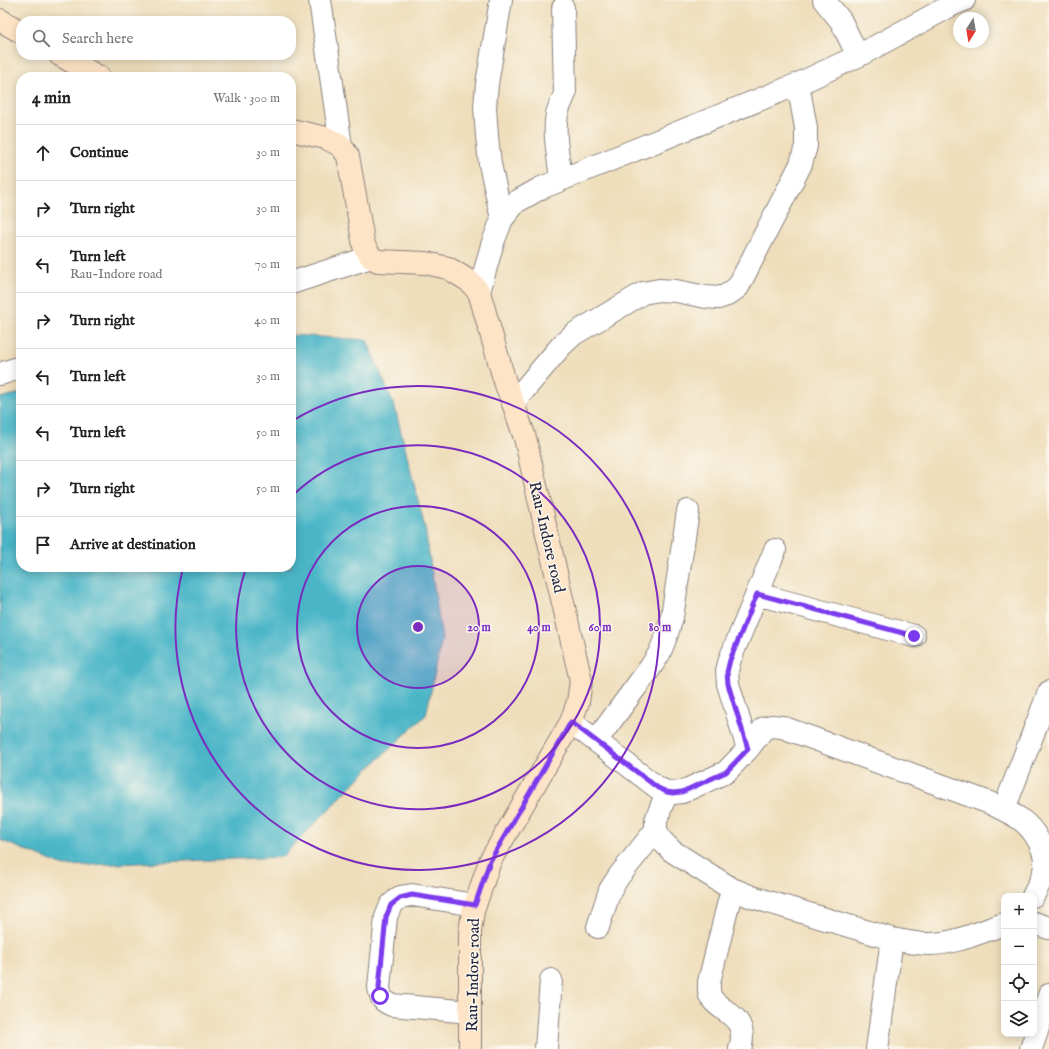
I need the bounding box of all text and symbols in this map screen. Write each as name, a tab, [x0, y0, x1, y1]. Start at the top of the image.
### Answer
north arrow	[953, 12, 989, 48]
search box	[16, 16, 296, 60]
icon: search	[30, 27, 52, 49]
text: Search here	[62, 29, 133, 48]
text: 4 min	[32, 88, 71, 109]
text: Walk · 300 m	[213, 90, 280, 107]
icon: ahead	[32, 142, 54, 164]
text: Continue	[70, 143, 128, 162]
text: 30 m	[256, 144, 280, 161]
icon: right	[32, 198, 54, 220]
text: Turn right	[70, 199, 135, 218]
text: 30 m	[256, 200, 280, 217]
text: Turn left	[70, 247, 126, 266]
icon: left	[32, 254, 54, 276]
text: 70 m	[255, 256, 280, 273]
text: Rau-Indore road	[70, 266, 163, 283]
icon: right	[32, 310, 54, 332]
text: Turn right	[70, 311, 135, 330]
text: 40 m	[254, 312, 280, 329]
icon: left	[32, 366, 54, 388]
text: Turn left	[70, 367, 126, 386]
text: 30 m	[256, 368, 280, 385]
icon: left	[32, 422, 54, 444]
text: Turn left	[70, 423, 126, 442]
text: 50 m	[256, 424, 280, 441]
icon: right	[32, 478, 54, 500]
text: Turn right	[70, 479, 135, 498]
text: 50 m	[256, 480, 280, 497]
street label: Rau-Indore road	[523, 480, 569, 596]
icon: arrive	[32, 534, 54, 556]
text: Arrive at destination	[70, 535, 196, 554]
centre of rings	[411, 620, 425, 634]
text: 20 m	[467, 620, 491, 635]
text: 40 m	[527, 620, 552, 635]
text: 60 m	[589, 620, 612, 635]
text: 80 m	[649, 620, 672, 635]
route end	[905, 627, 923, 645]
map controls	[1001, 893, 1037, 1037]
button: +	[1001, 893, 1037, 929]
street label: Rau-Indore road	[463, 917, 485, 1032]
button: −	[1001, 929, 1037, 965]
button: locate	[1001, 965, 1037, 1001]
route start	[371, 987, 389, 1005]
button: layers	[1001, 1001, 1037, 1037]

